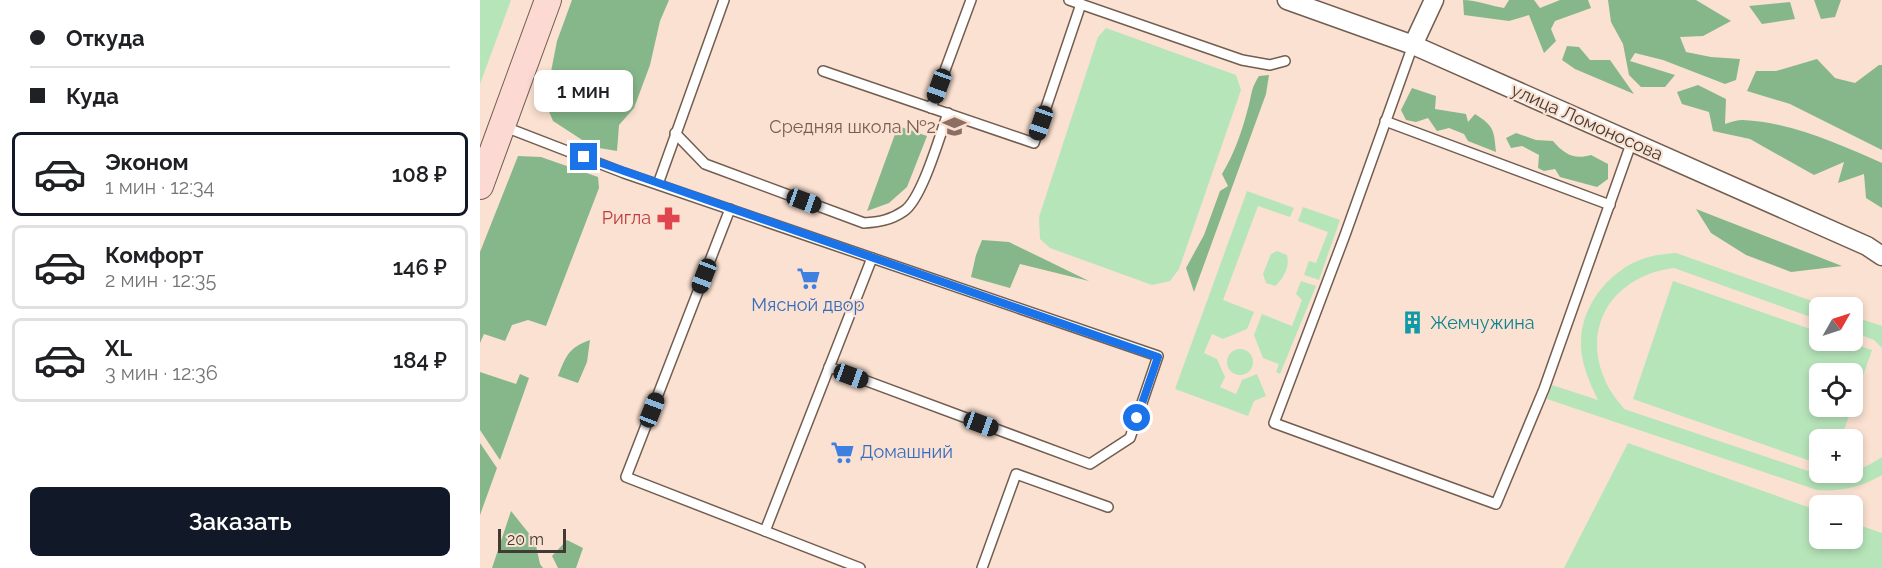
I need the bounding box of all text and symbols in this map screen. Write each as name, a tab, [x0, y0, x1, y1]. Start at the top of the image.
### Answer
text: Откуда	[66, 25, 145, 51]
car	[924, 66, 954, 106]
callout: 1 мин	[534, 70, 634, 112]
text: 1 мин	[557, 79, 610, 103]
street label: улица Ломоносова	[1508, 79, 1666, 164]
text: Куда	[66, 83, 119, 109]
car	[1027, 103, 1055, 143]
school or university icon: Средняя школа №2	[941, 114, 967, 140]
place label: Средняя школа №2	[769, 116, 936, 137]
route end	[570, 143, 597, 170]
icon: car	[33, 147, 87, 201]
text: Эконом	[105, 149, 189, 175]
text: 108 ₽	[392, 161, 447, 187]
text: 1 мин · 12:34	[105, 175, 215, 199]
car	[784, 186, 824, 216]
pharmacy icon: Ригла	[656, 205, 682, 231]
place label: Ригла	[602, 207, 651, 228]
icon: car	[33, 240, 87, 294]
text: Комфорт	[105, 242, 203, 268]
text: 146 ₽	[393, 254, 447, 280]
car	[689, 256, 719, 296]
supermarket icon: Мясной двор	[795, 266, 821, 292]
text: 2 мин · 12:35	[105, 268, 216, 292]
place label: Мясной двор	[751, 294, 865, 315]
north arrow	[1809, 297, 1863, 351]
map controls	[1809, 297, 1863, 549]
building icon: Жемчужина	[1399, 310, 1425, 336]
place label: Жемчужина	[1430, 312, 1535, 333]
icon: car	[33, 333, 87, 387]
text: XL	[105, 335, 132, 361]
text: 184 ₽	[393, 347, 447, 373]
text: 3 мин · 12:36	[105, 361, 218, 385]
car	[831, 361, 871, 391]
button: locate	[1809, 363, 1863, 417]
car	[637, 390, 667, 430]
route start	[1123, 404, 1150, 431]
car	[961, 409, 1001, 439]
button: +	[1809, 429, 1863, 483]
supermarket icon: Домашний	[829, 439, 855, 465]
place label: Домашний	[860, 441, 953, 462]
button: Заказать	[30, 487, 450, 556]
button: −	[1809, 495, 1863, 549]
scale bar	[498, 526, 566, 554]
text: 20 m	[507, 530, 544, 549]

